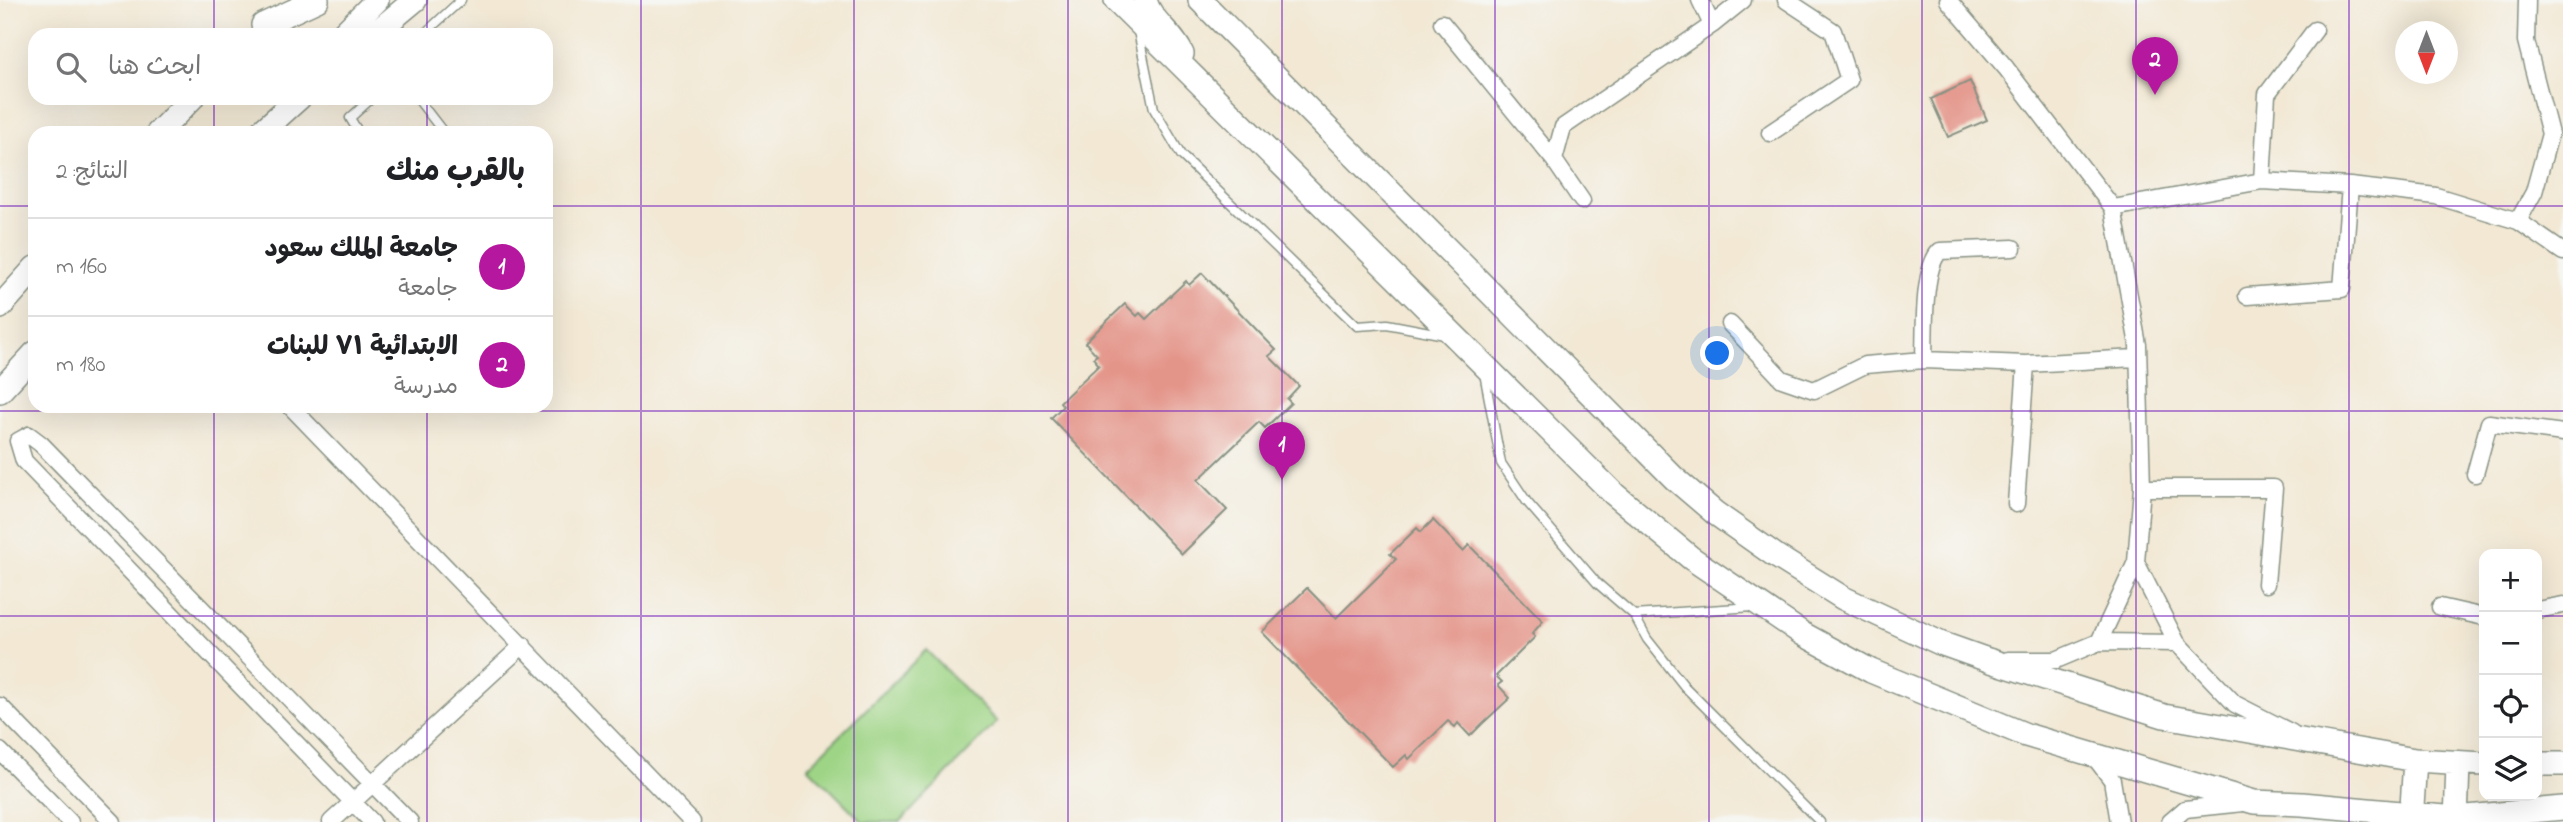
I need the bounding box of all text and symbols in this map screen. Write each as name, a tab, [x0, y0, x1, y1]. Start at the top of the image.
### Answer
north arrow	[2395, 21, 2458, 84]
search box	[28, 28, 553, 105]
pin: 2	[2132, 37, 2178, 95]
icon: search	[52, 48, 90, 86]
text: ابحث هنا	[108, 49, 201, 87]
text: بالقرب منك	[386, 151, 525, 195]
text: النتائج: 2	[56, 156, 128, 189]
text: جامعة الملك سعود	[264, 231, 458, 269]
text: 160 m	[56, 251, 107, 284]
text: 1	[498, 251, 506, 284]
text: جامعة	[398, 273, 458, 306]
text: الابتدائية ٧١ للبنات	[267, 329, 458, 367]
your location	[1700, 336, 1734, 370]
text: 180 m	[56, 349, 105, 382]
text: 2	[496, 349, 508, 382]
text: مدرسة	[394, 371, 458, 404]
pin: 1	[1259, 422, 1305, 480]
map controls	[2479, 549, 2542, 801]
button: +	[2479, 549, 2542, 612]
button: −	[2479, 612, 2542, 675]
button: locate	[2479, 675, 2542, 738]
button: layers	[2479, 738, 2542, 801]

